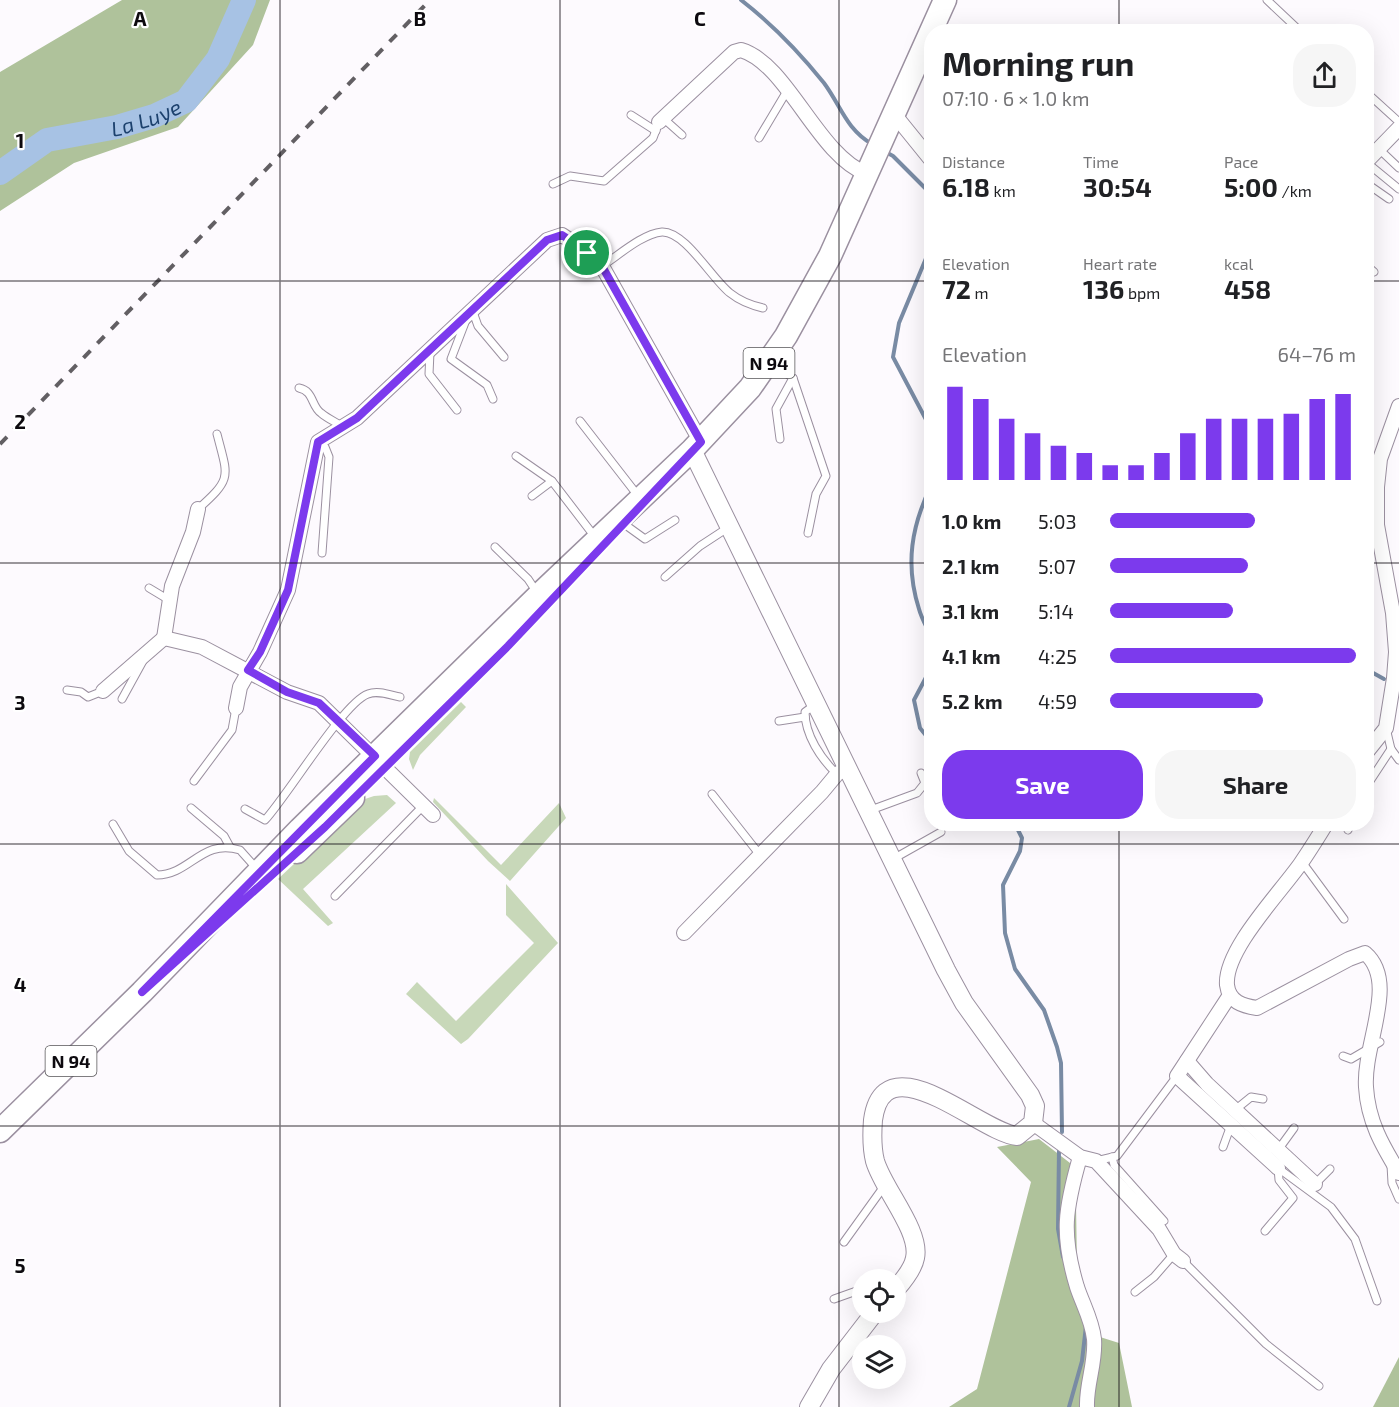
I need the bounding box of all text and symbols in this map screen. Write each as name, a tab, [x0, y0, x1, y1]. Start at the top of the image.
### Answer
text: A	[133, 6, 147, 30]
text: B	[414, 6, 426, 30]
text: C	[694, 6, 706, 30]
text: Morning run	[942, 43, 1134, 83]
button: share	[1293, 44, 1356, 107]
text: 07:10 · 6 × 1.0 km	[942, 86, 1089, 110]
water label: La Luye	[109, 93, 185, 140]
text: 1	[16, 128, 24, 152]
text: Distance	[942, 152, 1005, 171]
text: Time	[1083, 152, 1119, 171]
text: Pace	[1224, 152, 1258, 171]
text: 6.18	[942, 171, 990, 202]
text: 30:54	[1083, 171, 1152, 202]
text: 5:00	[1224, 171, 1278, 202]
text: km	[990, 181, 1016, 200]
text: /km	[1278, 181, 1312, 200]
pin	[561, 227, 612, 278]
icon: arrive	[570, 236, 603, 269]
text: Elevation	[942, 254, 1010, 273]
text: Heart rate	[1083, 254, 1157, 273]
text: kcal	[1224, 254, 1253, 273]
text: 72	[942, 273, 971, 304]
text: 136	[1083, 273, 1124, 304]
text: 458	[1224, 273, 1271, 304]
text: m	[971, 283, 988, 302]
text: bpm	[1124, 283, 1160, 302]
text: Elevation	[942, 342, 1027, 366]
text: 64–76 m	[1278, 342, 1356, 366]
road number: N 94	[744, 348, 794, 378]
text: 2	[14, 409, 26, 433]
text: 1.0 km	[942, 509, 1001, 533]
text: 5:03	[1038, 509, 1077, 533]
text: 2.1 km	[942, 554, 999, 578]
text: 5:07	[1038, 554, 1076, 578]
text: 3.1 km	[942, 599, 999, 623]
text: 5:14	[1038, 599, 1074, 623]
text: 4.1 km	[942, 644, 1001, 668]
text: 4:25	[1038, 644, 1077, 668]
text: 5.2 km	[942, 689, 1003, 713]
text: 4:59	[1038, 689, 1077, 713]
text: 3	[14, 690, 26, 714]
button: Save	[942, 750, 1143, 819]
button: Share	[1155, 750, 1356, 819]
text: 4	[14, 972, 27, 996]
road number: N 94	[46, 1046, 97, 1076]
text: 5	[14, 1253, 26, 1277]
map controls	[852, 1269, 906, 1389]
button: locate	[852, 1269, 906, 1323]
button: layers	[852, 1335, 906, 1389]

